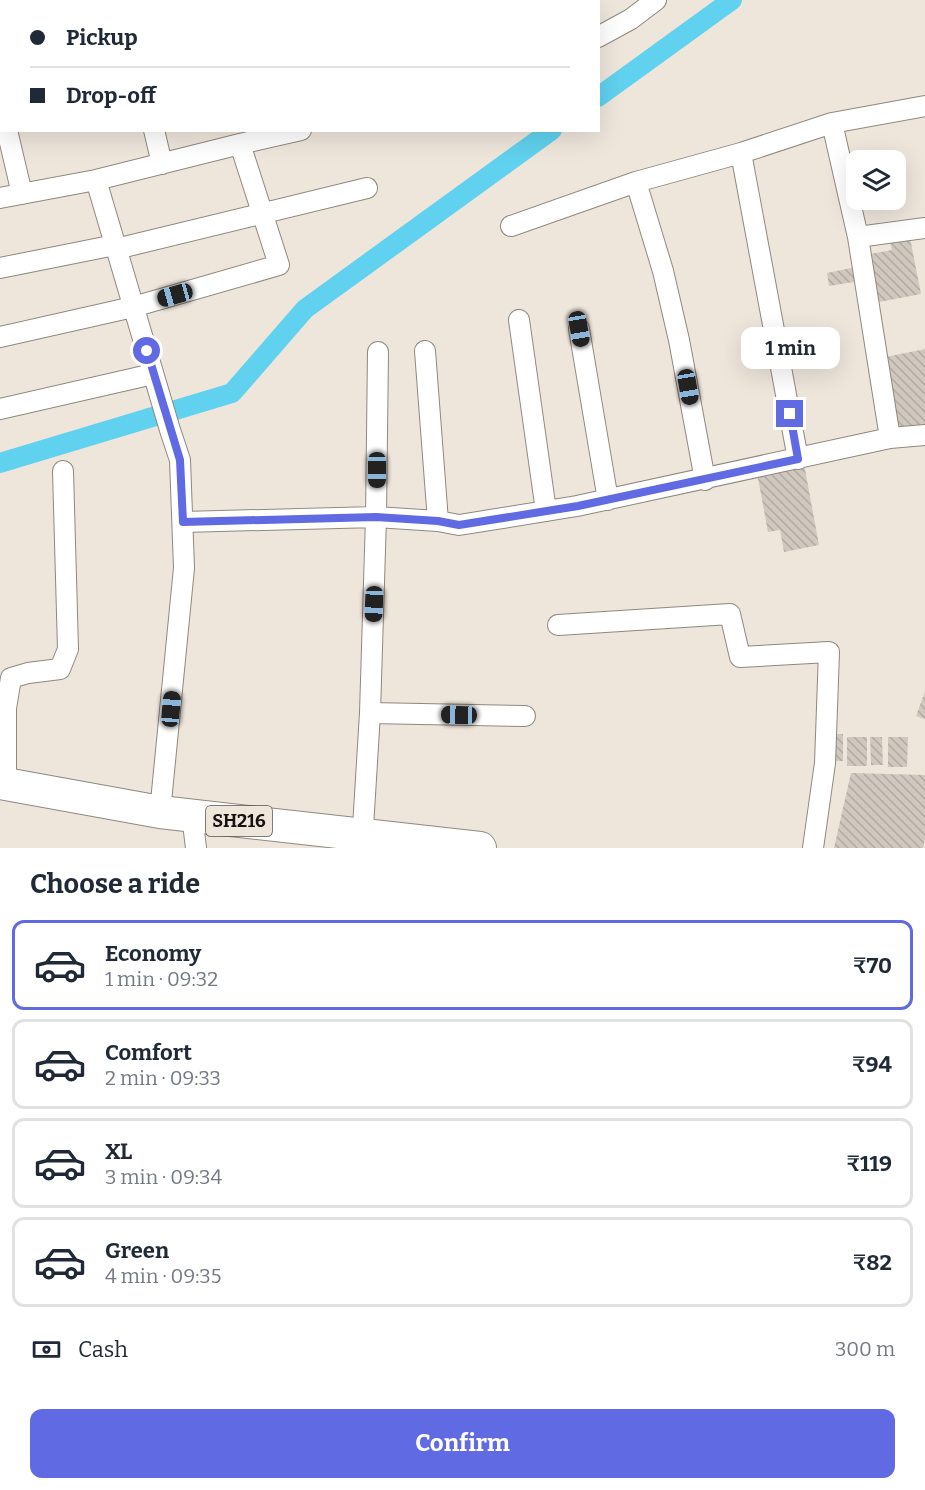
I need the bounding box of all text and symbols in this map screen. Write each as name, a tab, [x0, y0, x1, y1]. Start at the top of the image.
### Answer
text: Pickup	[66, 24, 138, 51]
text: Drop-off	[66, 82, 156, 109]
map controls	[846, 150, 906, 210]
button: layers	[846, 150, 906, 210]
car	[155, 281, 195, 309]
car	[567, 310, 591, 348]
callout: 1 min	[740, 327, 840, 369]
text: 1 min	[765, 336, 816, 360]
route start	[133, 337, 160, 364]
car	[676, 368, 700, 406]
route end	[776, 400, 803, 427]
car	[368, 452, 386, 488]
car	[364, 586, 384, 622]
car	[160, 690, 182, 728]
car	[441, 706, 477, 724]
road number: SH216	[206, 806, 272, 836]
text: Choose a ride	[30, 868, 200, 900]
icon: car	[33, 938, 87, 992]
text: Economy	[105, 940, 201, 967]
text: ₹70	[853, 952, 892, 979]
text: 1 min · 09:32	[105, 967, 218, 991]
icon: car	[33, 1037, 87, 1091]
text: Comfort	[105, 1039, 192, 1066]
text: ₹94	[852, 1051, 892, 1078]
text: 2 min · 09:33	[105, 1066, 221, 1090]
icon: car	[33, 1136, 87, 1190]
text: XL	[105, 1138, 132, 1165]
text: ₹119	[846, 1150, 892, 1177]
text: 3 min · 09:34	[105, 1165, 222, 1189]
icon: car	[33, 1235, 87, 1289]
text: Green	[105, 1237, 169, 1264]
text: ₹82	[853, 1249, 892, 1276]
text: 4 min · 09:35	[105, 1264, 221, 1288]
icon: cash	[30, 1333, 63, 1366]
text: Cash	[78, 1336, 128, 1363]
text: 300 m	[835, 1337, 895, 1361]
button: Confirm	[30, 1409, 895, 1478]

